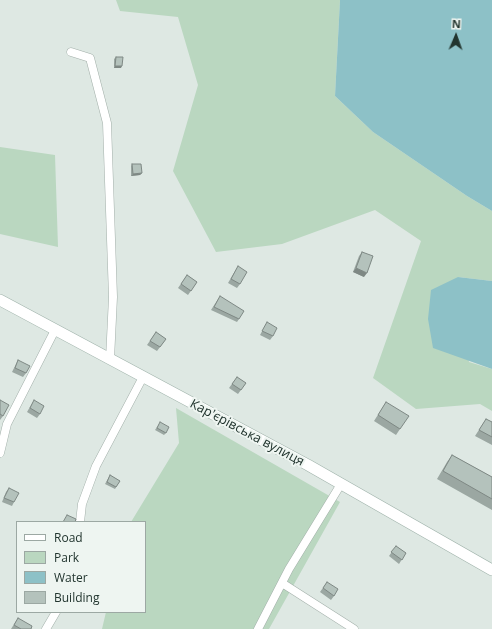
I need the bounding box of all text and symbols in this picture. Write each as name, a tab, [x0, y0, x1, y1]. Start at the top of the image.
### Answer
north arrow	[436, 16, 476, 56]
text: N	[452, 16, 461, 31]
street label: Кар'єрівська вулиця	[187, 396, 307, 470]
legend	[16, 521, 146, 613]
text: Road	[54, 529, 83, 546]
text: Park	[54, 549, 79, 566]
text: Water	[54, 569, 88, 586]
text: Building	[54, 589, 99, 606]

